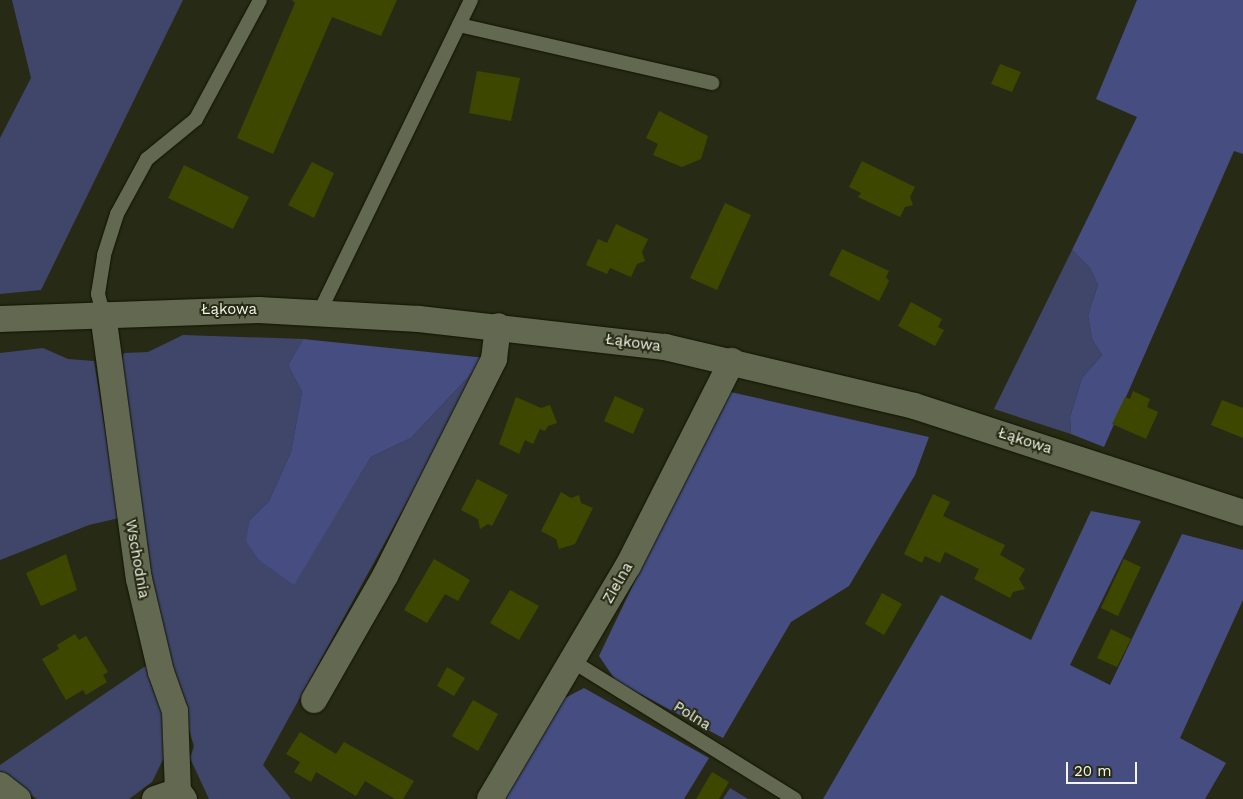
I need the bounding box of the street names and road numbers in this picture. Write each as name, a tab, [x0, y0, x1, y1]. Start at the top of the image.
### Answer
street label: Łąkowa	[201, 301, 257, 319]
street label: Łąkowa	[604, 330, 662, 356]
street label: Łąkowa	[996, 424, 1054, 458]
street label: Wschodnia	[121, 518, 153, 600]
street label: Zielna	[599, 559, 637, 607]
street label: Polna	[670, 698, 714, 734]

